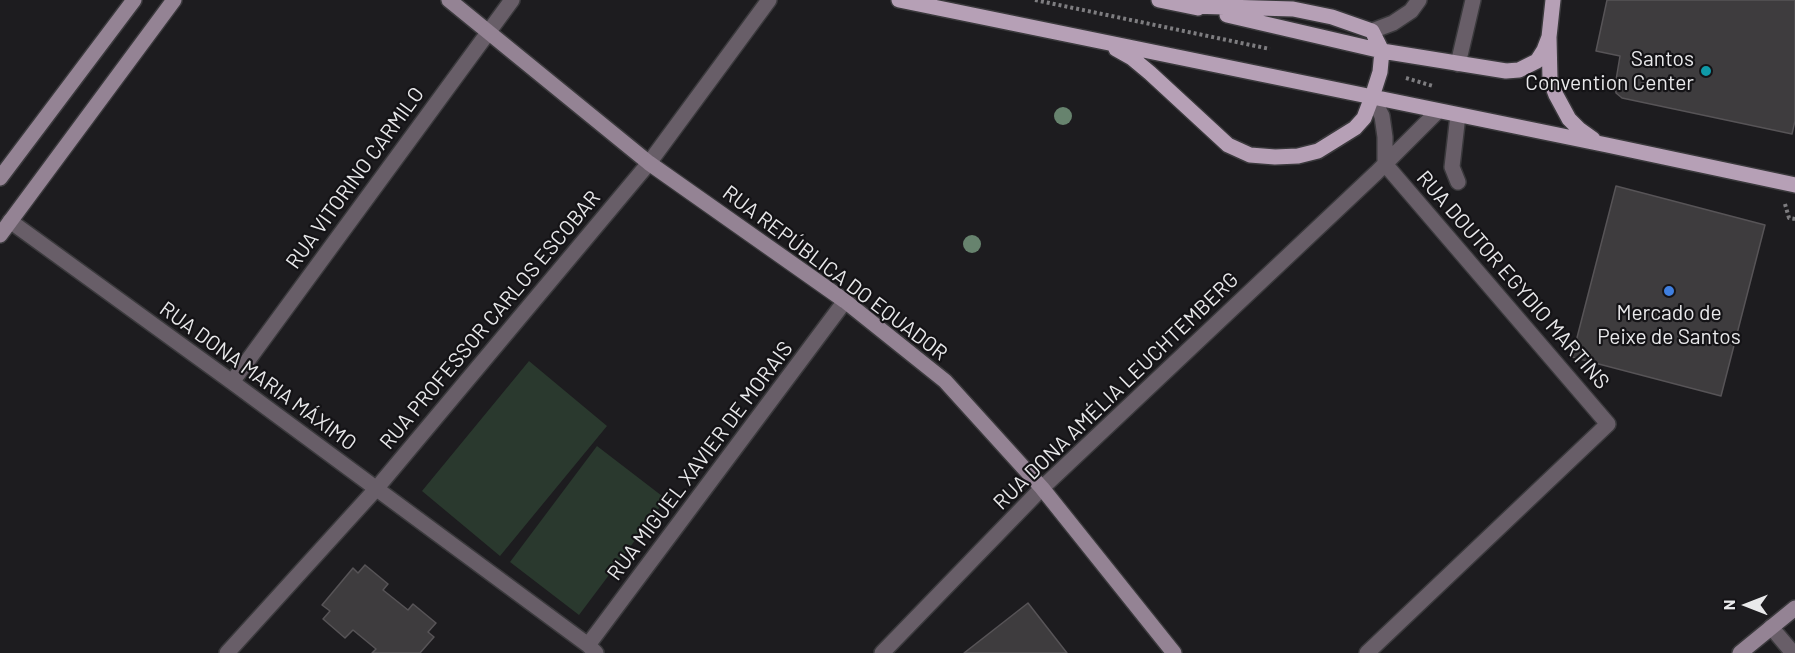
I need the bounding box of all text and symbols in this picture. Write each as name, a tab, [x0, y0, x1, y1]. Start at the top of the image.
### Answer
place label: Santos Convention Center	[1525, 46, 1694, 96]
marker: Santos Convention Center	[1699, 64, 1713, 78]
street label: RUA VITORINO CARMILO	[281, 82, 429, 274]
street label: RUA DOUTOR EGYDIO MARTINS	[1411, 166, 1615, 394]
street label: RUA REPÚBLICA DO EQUADOR	[718, 180, 952, 366]
street label: RUA PROFESSOR CARLOS ESCOBAR	[374, 186, 606, 454]
street label: RUA DONA AMÉLIA LEUCHTEMBERG	[988, 267, 1244, 515]
marker: Mercado de Peixe de Santos	[1662, 284, 1676, 298]
street label: RUA DONA MARIA MÁXIMO	[155, 296, 361, 456]
place label: Mercado de Peixe de Santos	[1597, 300, 1741, 350]
street label: RUA MIGUEL XAVIER DE MORAIS	[602, 337, 798, 585]
north arrow	[1717, 575, 1777, 635]
text: N	[1719, 600, 1738, 610]

